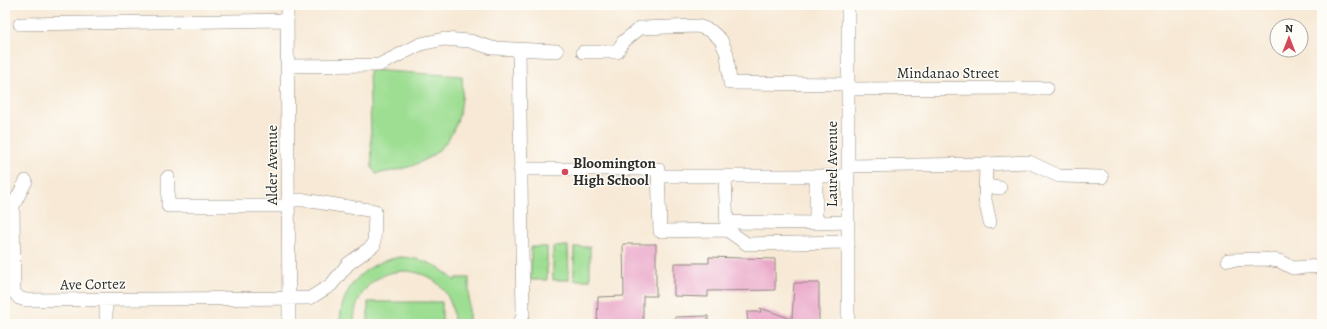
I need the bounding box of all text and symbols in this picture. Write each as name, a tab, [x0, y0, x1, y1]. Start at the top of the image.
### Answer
north arrow	[1269, 18, 1309, 58]
text: N	[1285, 21, 1293, 36]
street label: Mindanao Street	[897, 63, 999, 83]
street label: Laurel Avenue	[822, 121, 842, 207]
street label: Alder Avenue	[262, 125, 282, 206]
place label: Bloomington High School	[573, 153, 657, 190]
marker: Bloomington High School	[560, 167, 570, 177]
street label: Ave Cortez	[59, 273, 126, 295]

